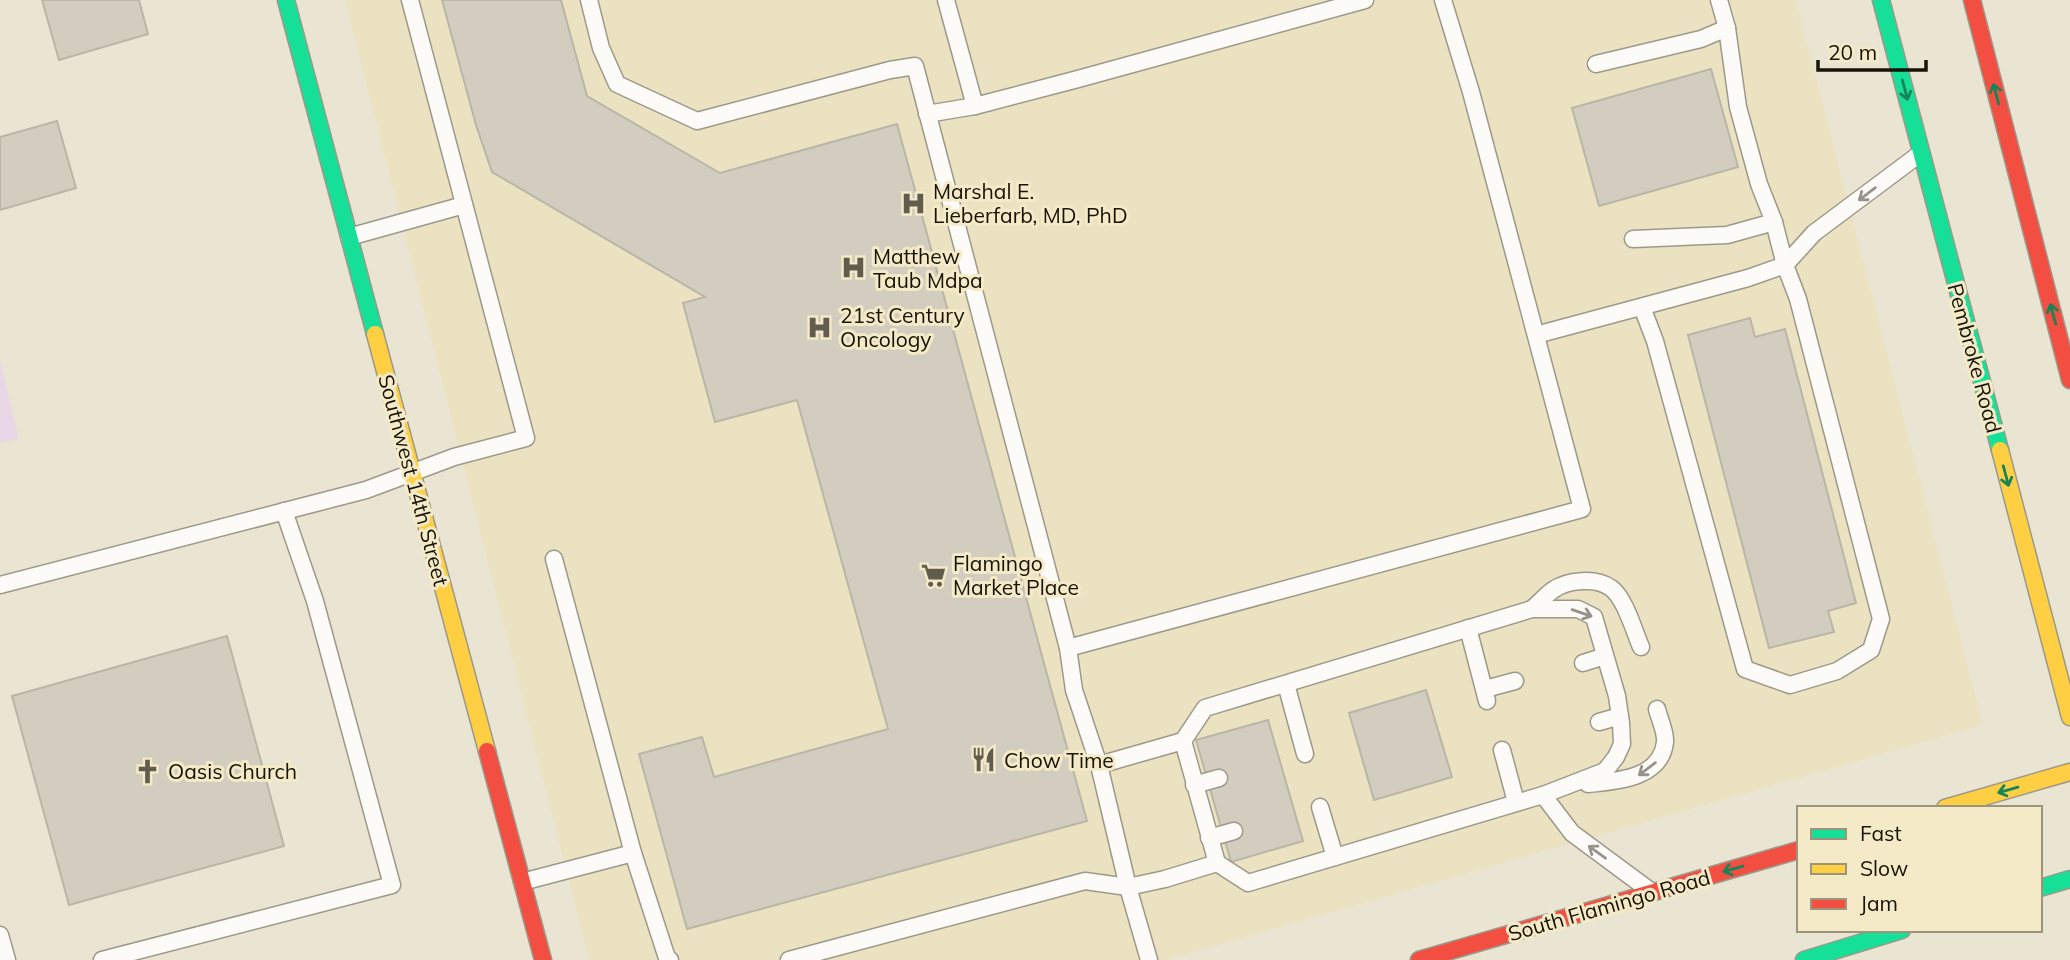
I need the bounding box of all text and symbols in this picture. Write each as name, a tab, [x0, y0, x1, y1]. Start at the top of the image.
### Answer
scale bar	[1818, 28, 1926, 72]
text: 20 m	[1828, 39, 1877, 65]
one-way arrow	[1899, 78, 1912, 101]
one-way arrow	[1989, 83, 2002, 105]
place label: Marshal E. Lieberfarb, MD, PhD	[933, 178, 1128, 228]
one-way arrow	[1858, 186, 1877, 201]
hospital icon: Marshal E. Lieberfarb, MD, PhD	[899, 189, 927, 217]
place label: Matthew Taub Mdpa	[873, 243, 983, 293]
hospital icon: Matthew Taub Mdpa	[839, 254, 867, 282]
street label: Pembroke Road	[1943, 280, 2007, 436]
place label: 21st Century Oncology	[840, 302, 965, 352]
one-way arrow	[2046, 303, 2059, 326]
hospital icon: 21st Century Oncology	[806, 313, 834, 341]
street label: Southwest 14th Street	[373, 371, 455, 589]
one-way arrow	[2000, 464, 2013, 486]
place label: Flamingo Market Place	[953, 550, 1079, 600]
supermarket icon: Flamingo Market Place	[919, 561, 947, 589]
one-way arrow	[1571, 608, 1592, 620]
restaurant icon: Chow Time	[970, 746, 998, 774]
place label: Chow Time	[1004, 747, 1114, 773]
church icon: Oasis Church	[134, 757, 162, 785]
place label: Oasis Church	[168, 758, 297, 784]
one-way arrow	[1638, 761, 1656, 776]
one-way arrow	[1997, 784, 2019, 797]
legend	[1797, 806, 2042, 932]
text: Fast	[1860, 820, 1902, 846]
one-way arrow	[1588, 845, 1607, 860]
text: Slow	[1860, 855, 1908, 881]
street label: South Flamingo Road	[1505, 864, 1713, 946]
one-way arrow	[1722, 864, 1744, 877]
text: Jam	[1860, 890, 1898, 916]

